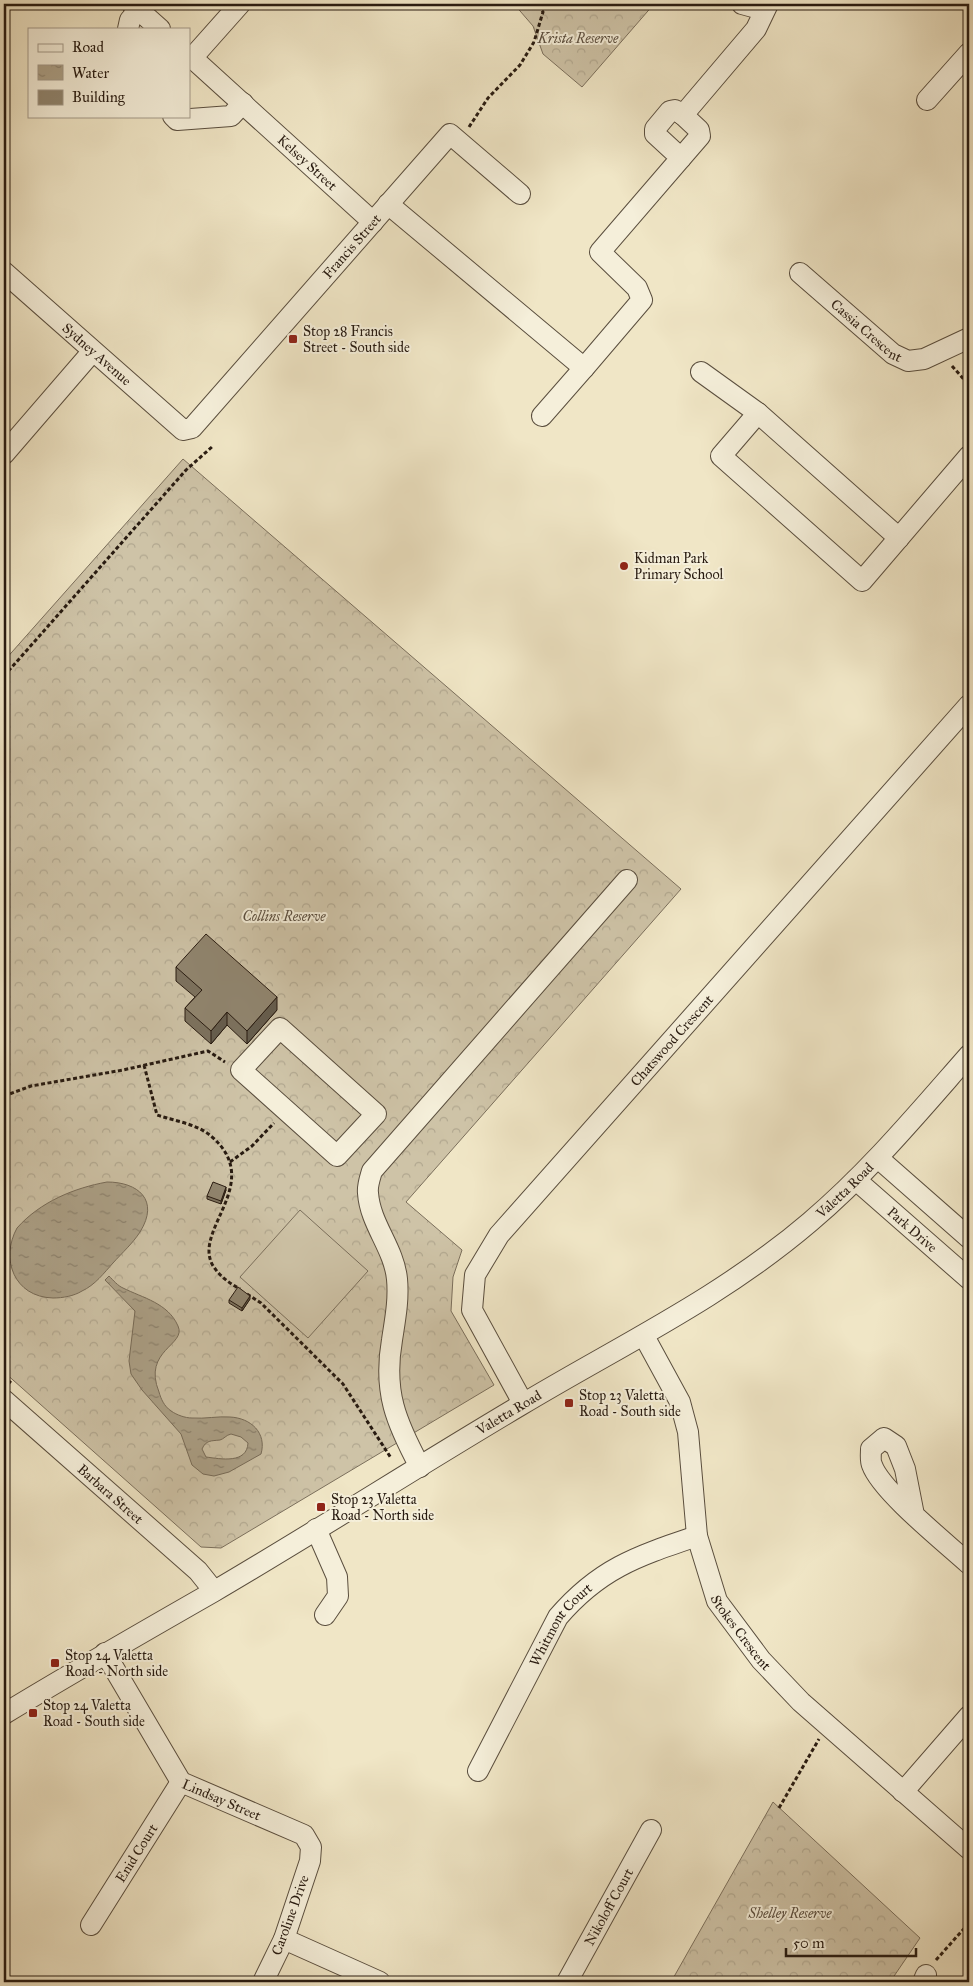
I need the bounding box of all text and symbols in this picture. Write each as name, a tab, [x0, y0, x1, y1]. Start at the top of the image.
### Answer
legend	[28, 28, 190, 118]
park label: Krista Reserve	[537, 30, 619, 47]
text: Road	[72, 38, 104, 56]
text: Water	[72, 64, 109, 82]
text: Building	[72, 88, 126, 106]
street label: Kelsey Street	[274, 131, 341, 194]
street label: Francis Street	[319, 211, 385, 282]
street label: Cassia Crescent	[827, 296, 904, 366]
street label: Sydney Avenue	[59, 319, 135, 390]
place label: Stop 28 Francis Street - South side	[303, 323, 410, 356]
marker: Stop 28 Francis Street - South side	[287, 333, 299, 345]
place label: Kidman Park Primary School	[634, 550, 723, 583]
marker: Kidman Park Primary School	[618, 560, 630, 572]
park label: Collins Reserve	[243, 908, 326, 925]
street label: Chatswood Crescent	[627, 991, 717, 1090]
street label: Valetta Road	[812, 1159, 877, 1222]
street label: Park Drive	[884, 1203, 941, 1256]
street label: Valetta Road	[472, 1387, 545, 1439]
place label: Stop 23 Valetta Road - South side	[579, 1387, 681, 1420]
marker: Stop 23 Valetta Road - South side	[563, 1397, 575, 1409]
street label: Barbara Street	[74, 1461, 147, 1528]
place label: Stop 23 Valetta Road - North side	[331, 1491, 434, 1524]
marker: Stop 23 Valetta Road - North side	[315, 1501, 327, 1513]
street label: Whitmont Court	[526, 1579, 596, 1669]
street label: Stokes Crescent	[707, 1593, 774, 1674]
place label: Stop 24 Valetta Road - North side	[65, 1647, 168, 1680]
marker: Stop 24 Valetta Road - North side	[49, 1657, 61, 1669]
place label: Stop 24 Valetta Road - South side	[43, 1697, 145, 1730]
marker: Stop 24 Valetta Road - South side	[27, 1707, 39, 1719]
street label: Lindsay Street	[179, 1776, 263, 1824]
street label: Enid Court	[112, 1821, 161, 1886]
street label: Nikoloff Court	[581, 1865, 637, 1949]
street label: Caroline Drive	[268, 1873, 313, 1958]
park label: Shelley Reserve	[748, 1905, 832, 1922]
scale bar	[786, 1926, 916, 1958]
text: 50 m	[793, 1934, 825, 1952]

